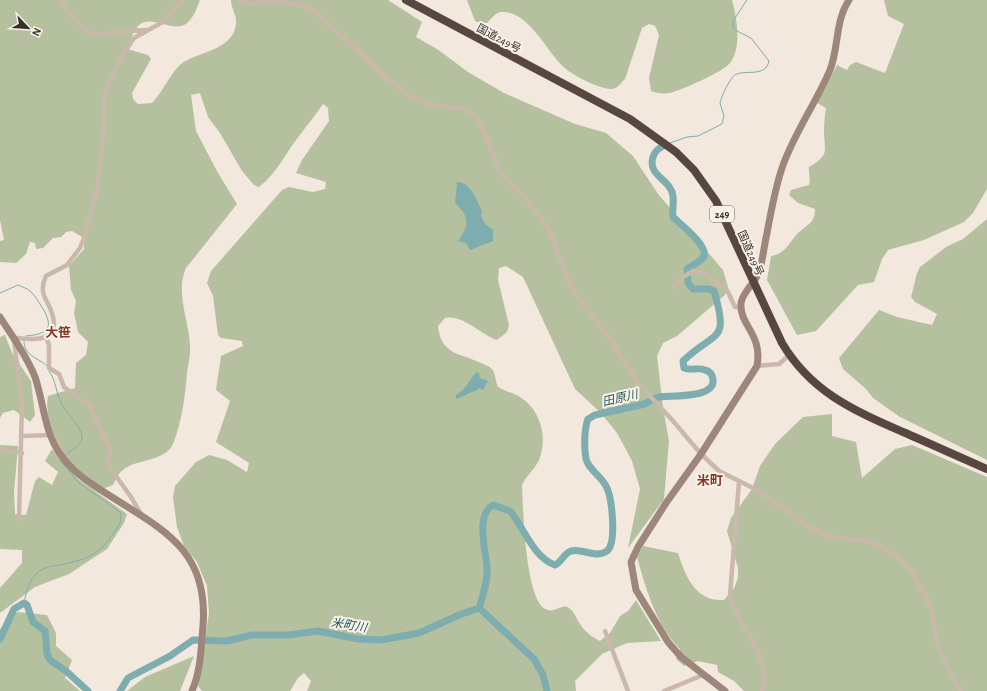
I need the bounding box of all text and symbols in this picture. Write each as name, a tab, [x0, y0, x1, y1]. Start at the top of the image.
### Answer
north arrow	[8, 8, 48, 48]
street label: 国道249号	[475, 21, 523, 55]
text: N	[30, 26, 43, 38]
road number: 249	[710, 206, 734, 222]
street label: 国道249号	[736, 228, 766, 278]
district label: 大笹	[45, 325, 71, 340]
water label: 田原川	[601, 388, 641, 408]
district label: 米町	[697, 474, 723, 488]
water label: 米町川	[330, 615, 370, 634]

